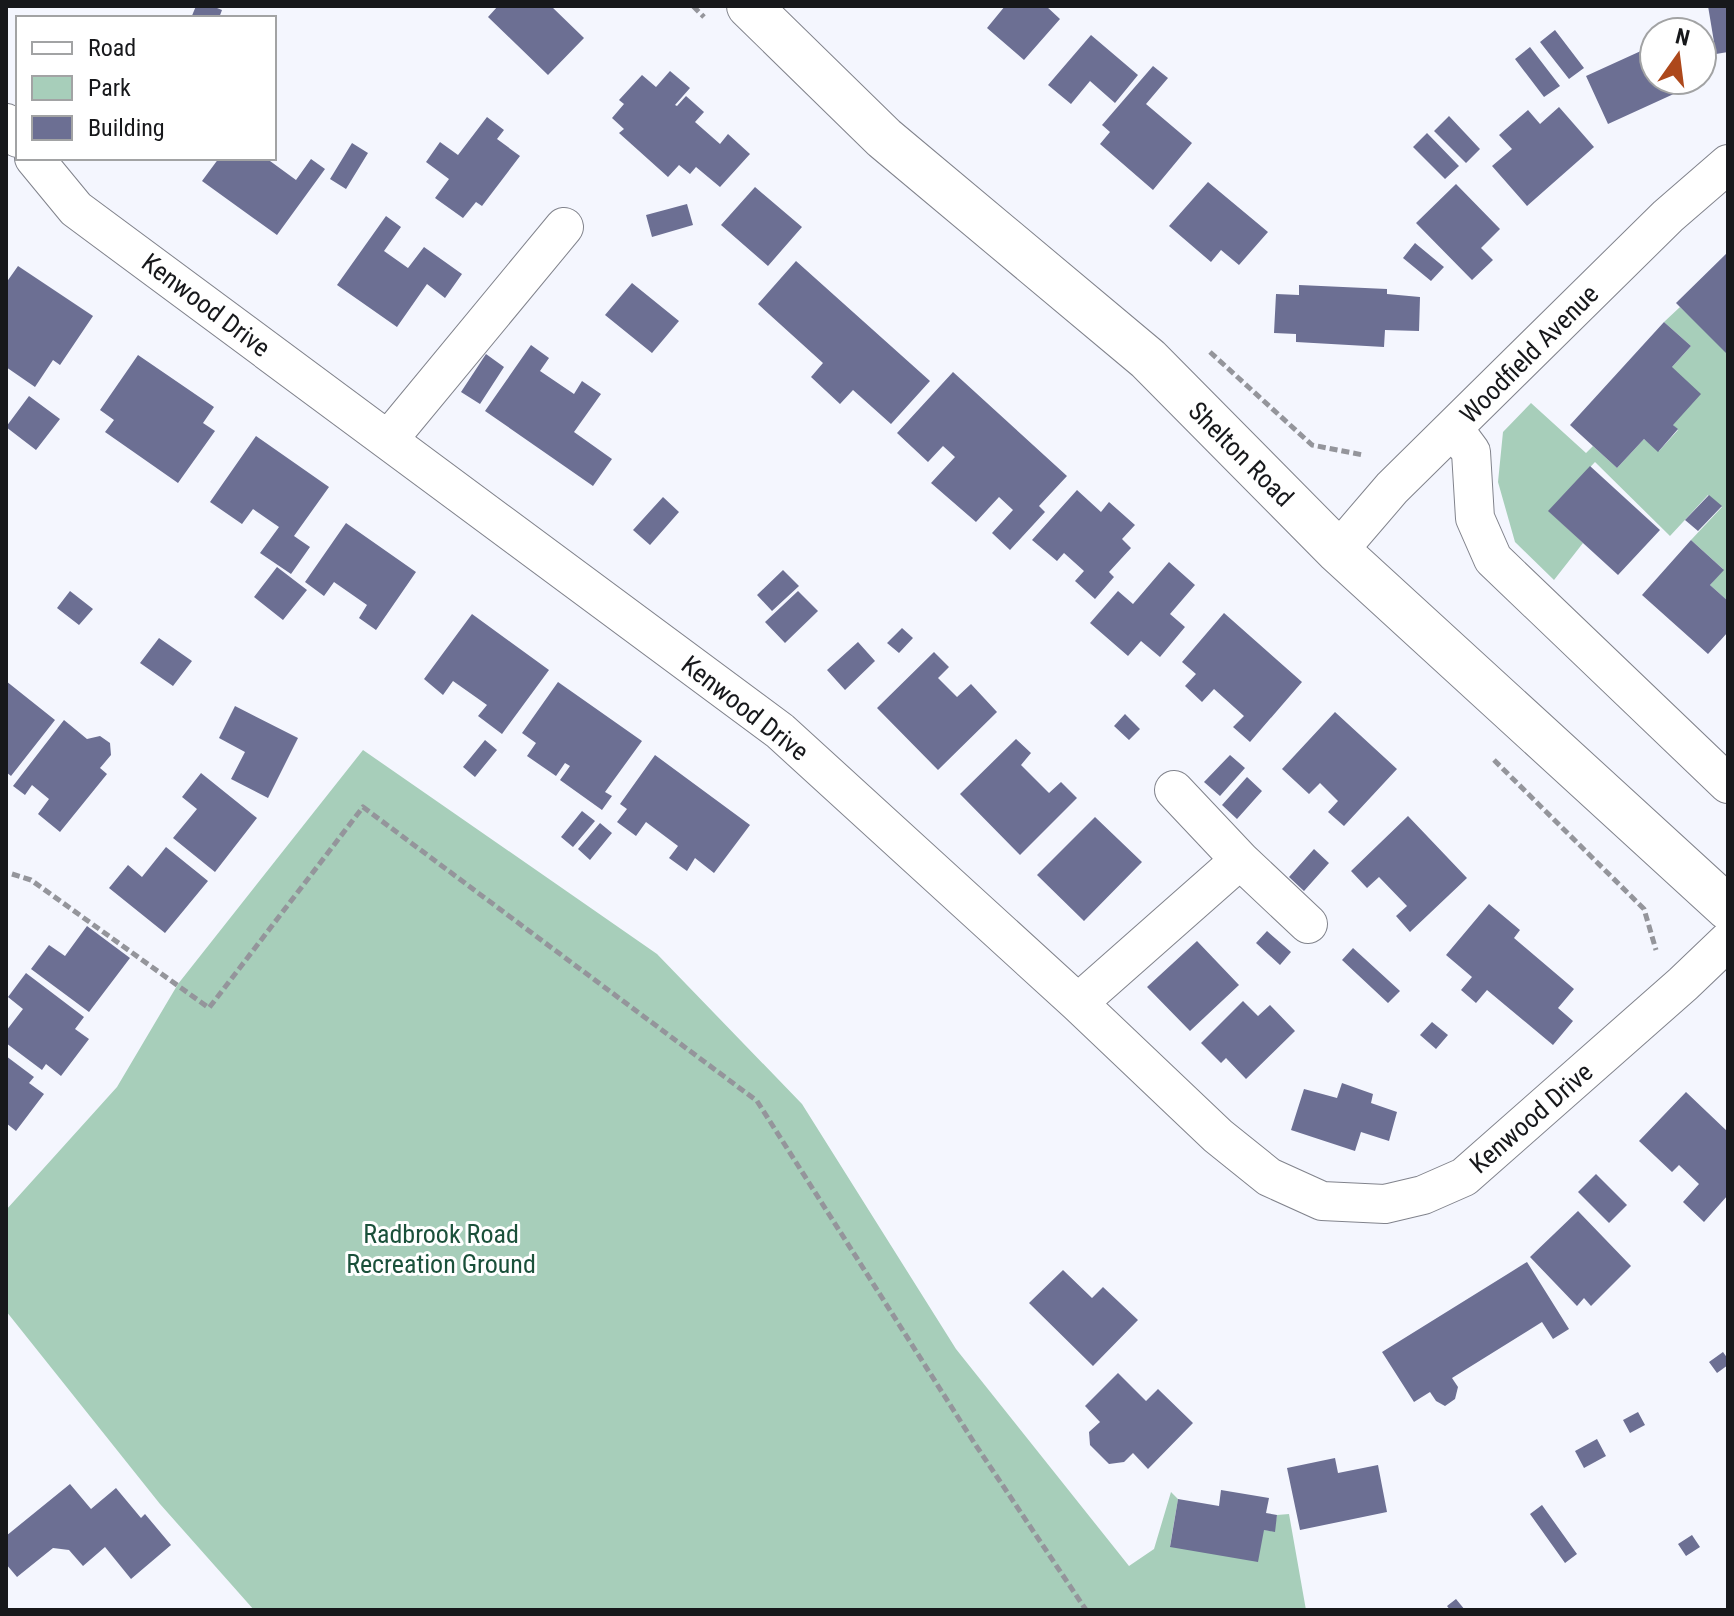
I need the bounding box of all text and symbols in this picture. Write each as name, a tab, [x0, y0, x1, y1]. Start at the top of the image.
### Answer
legend	[16, 16, 276, 160]
north arrow	[1638, 16, 1718, 96]
text: N	[1673, 23, 1692, 51]
text: Road	[88, 34, 136, 62]
text: Park	[88, 74, 131, 102]
text: Building	[88, 114, 165, 142]
street label: Kenwood Drive	[136, 247, 276, 363]
street label: Woodfield Avenue	[1454, 279, 1604, 429]
street label: Shelton Road	[1183, 396, 1299, 512]
street label: Kenwood Drive	[676, 649, 814, 767]
street label: Kenwood Drive	[1464, 1057, 1598, 1179]
park label: Radbrook Road Recreation Ground	[346, 1219, 536, 1279]

